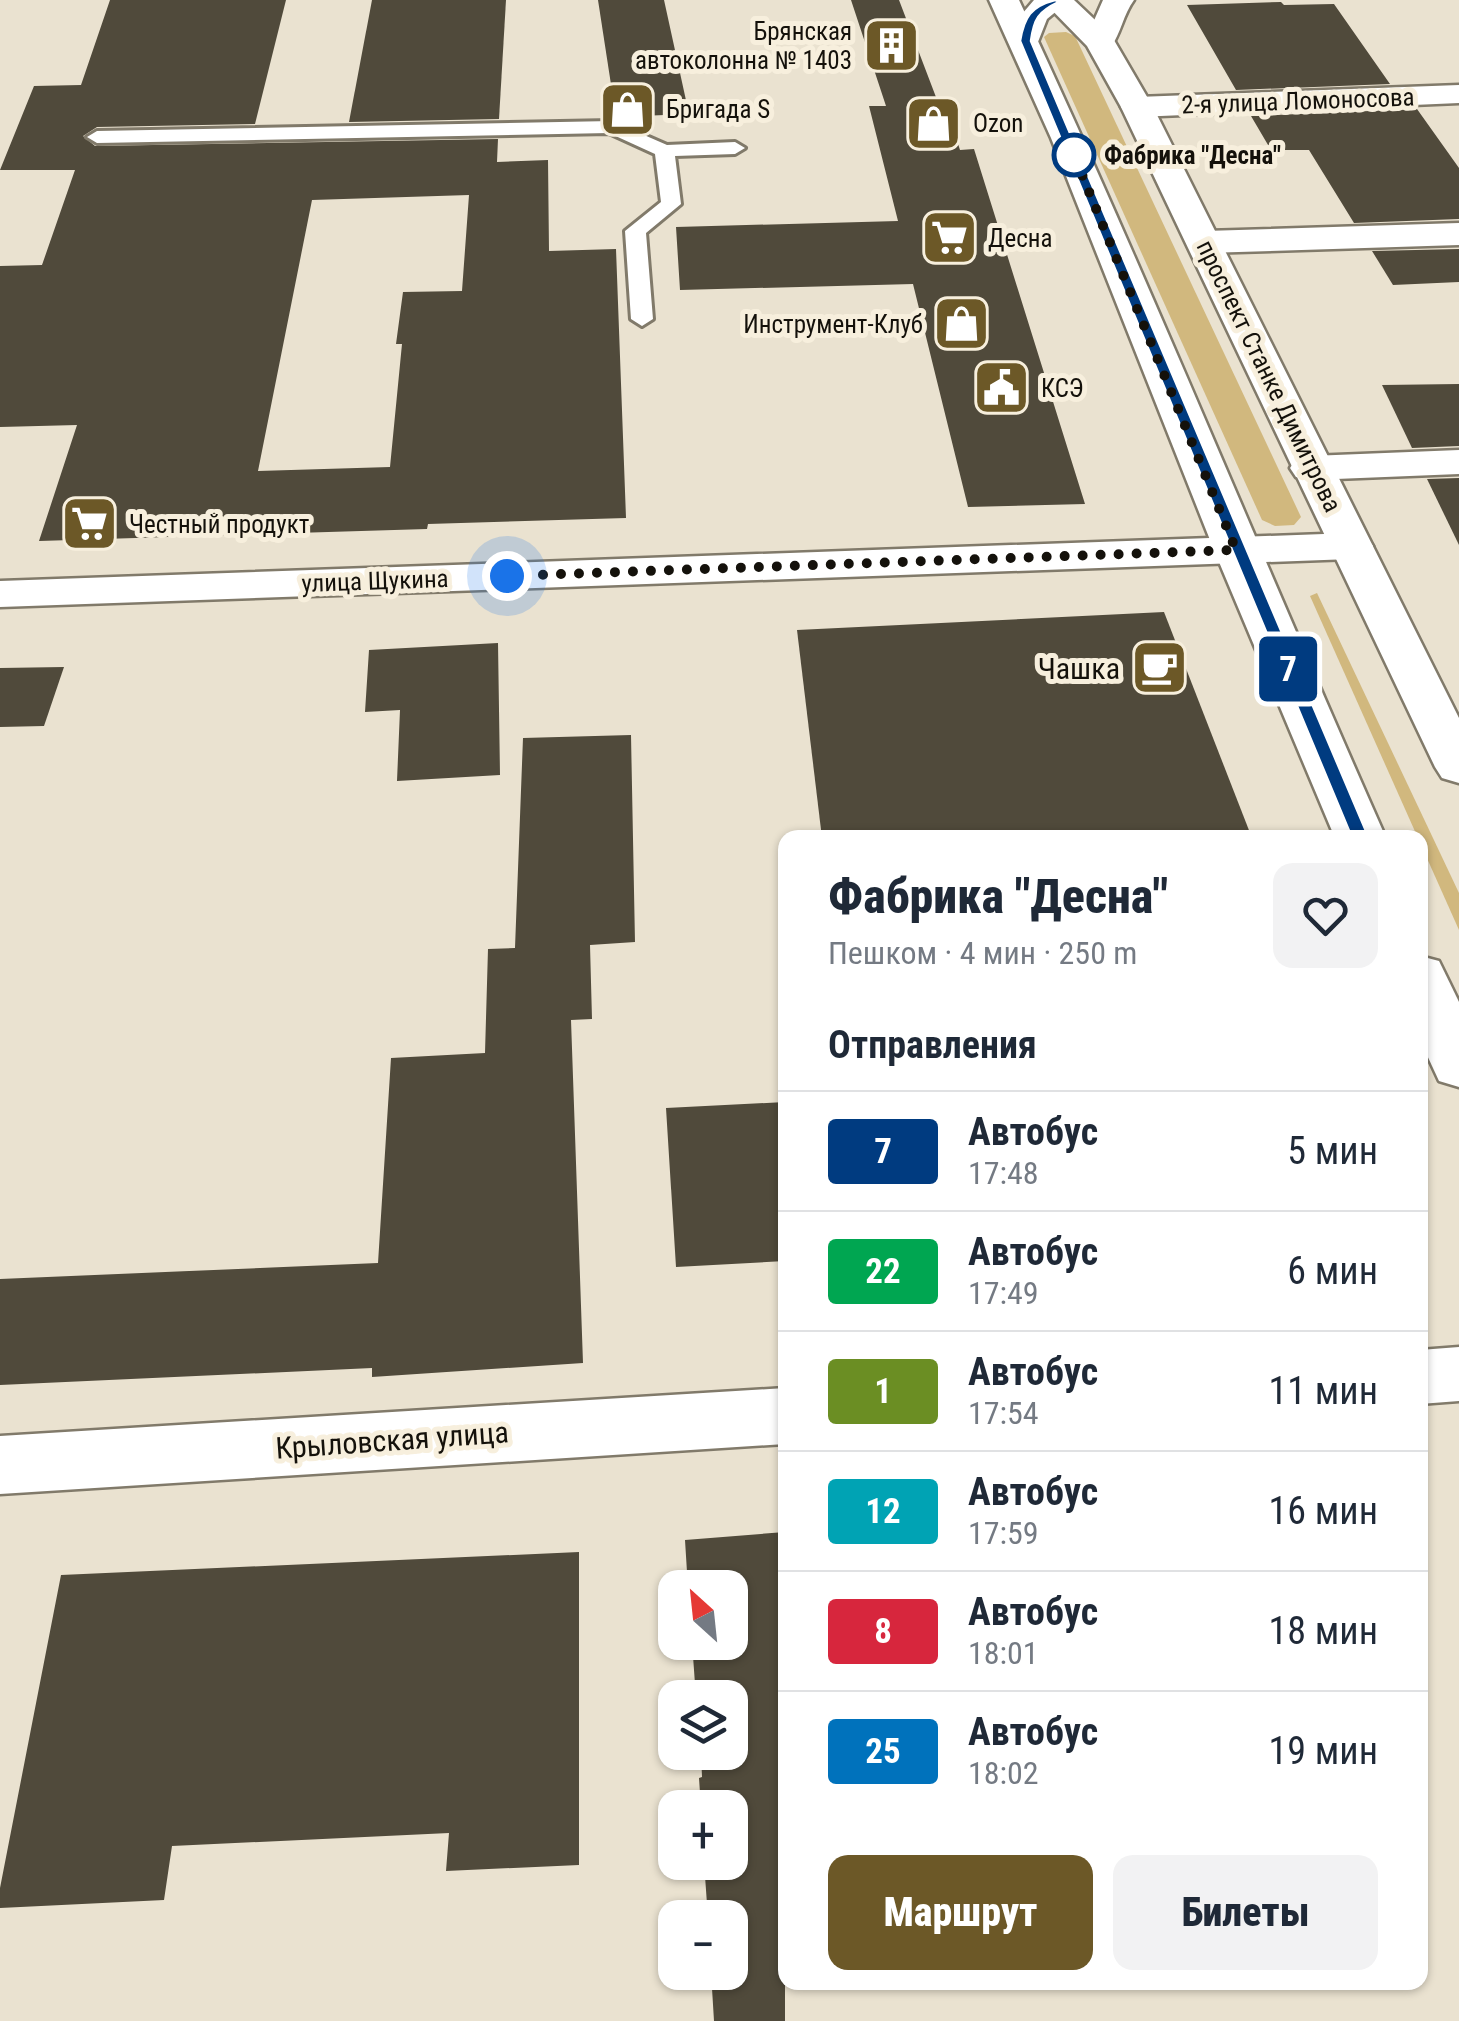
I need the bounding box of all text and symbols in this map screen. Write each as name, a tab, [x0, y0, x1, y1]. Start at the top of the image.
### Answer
building icon: Брянская автоколонна № 1403	[861, 15, 921, 75]
place label: Брянская автоколонна № 1403	[635, 17, 852, 75]
shop icon: Бригада S	[597, 79, 657, 139]
street label: 2-я улица Ломоносова	[1181, 82, 1415, 120]
shop icon: Ozon	[904, 93, 964, 153]
place label: Бригада S	[666, 95, 770, 124]
place label: Ozon	[973, 109, 1023, 138]
marker: Фабрика "Десна"	[1053, 134, 1095, 176]
place label: Фабрика "Десна"	[1104, 141, 1281, 170]
supermarket icon: Десна	[919, 208, 979, 268]
place label: Десна	[988, 224, 1052, 253]
street label: проспект Станке Димитрова	[1190, 235, 1348, 517]
shop icon: Инструмент-Клуб	[932, 294, 992, 354]
place label: Инструмент-Клуб	[743, 310, 923, 339]
public building icon: КСЭ	[972, 358, 1032, 418]
place label: КСЭ	[1041, 374, 1084, 403]
supermarket icon: Честный продукт	[60, 494, 120, 554]
place label: Честный продукт	[129, 510, 309, 539]
your location	[482, 551, 532, 601]
street label: улица Щукина	[301, 564, 449, 598]
line badge: 7	[1256, 636, 1320, 702]
cafe icon: Чашка	[1129, 638, 1189, 698]
text: 7	[1279, 649, 1297, 690]
place label: Чашка	[1038, 651, 1120, 686]
button: heart	[1273, 863, 1378, 968]
text: Фабрика "Десна"	[828, 868, 1168, 925]
text: Пешком · 4 мин · 250 m	[828, 934, 1137, 972]
text: Отправления	[828, 1023, 1037, 1067]
text: Автобус	[968, 1110, 1098, 1154]
text: 5 мин	[1287, 1129, 1378, 1173]
text: 7	[874, 1131, 892, 1172]
text: 17:48	[968, 1154, 1039, 1192]
text: Автобус	[968, 1230, 1098, 1274]
text: 6 мин	[1287, 1249, 1378, 1293]
text: 22	[865, 1251, 901, 1292]
text: 17:49	[968, 1274, 1039, 1312]
text: Автобус	[968, 1350, 1098, 1394]
text: 11 мин	[1269, 1369, 1378, 1413]
text: 1	[874, 1371, 892, 1412]
text: 17:54	[968, 1394, 1039, 1432]
street label: Крыловская улица	[274, 1414, 510, 1466]
text: Автобус	[968, 1470, 1098, 1514]
text: 16 мин	[1269, 1489, 1378, 1533]
text: 12	[865, 1491, 901, 1532]
text: 17:59	[968, 1514, 1039, 1552]
north arrow	[658, 1570, 748, 1660]
map controls	[658, 1570, 748, 1990]
text: Автобус	[968, 1590, 1098, 1634]
text: 18 мин	[1269, 1609, 1378, 1653]
text: 8	[874, 1611, 892, 1652]
text: 18:01	[968, 1634, 1039, 1672]
button: layers	[658, 1680, 748, 1770]
text: Автобус	[968, 1710, 1098, 1754]
text: 19 мин	[1269, 1729, 1378, 1773]
text: 25	[865, 1731, 901, 1772]
text: 18:02	[968, 1754, 1039, 1792]
button: +	[658, 1790, 748, 1880]
button: Маршрут	[828, 1855, 1093, 1970]
button: Билеты	[1113, 1855, 1378, 1970]
button: −	[658, 1900, 748, 1990]

